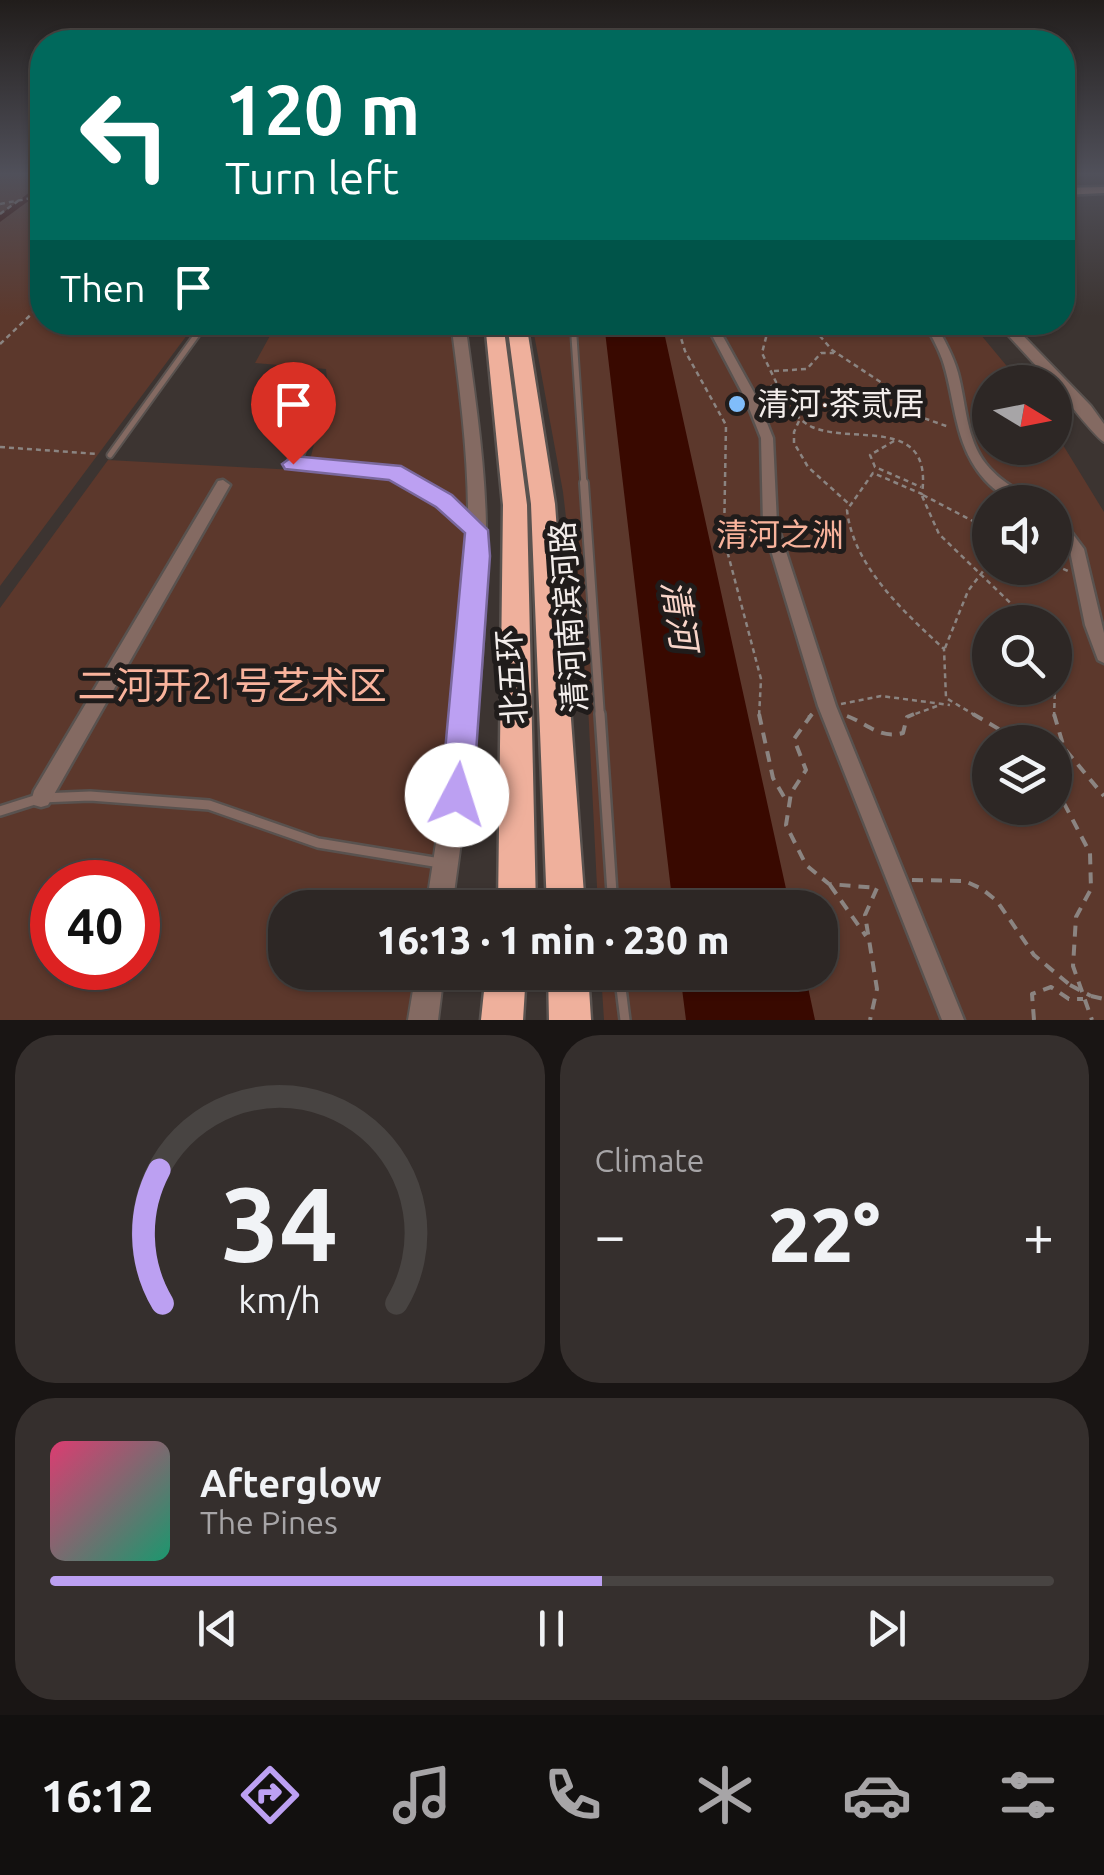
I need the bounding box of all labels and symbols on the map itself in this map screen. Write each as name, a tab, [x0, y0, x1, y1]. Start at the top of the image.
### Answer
pin	[251, 362, 336, 465]
north arrow	[972, 365, 1072, 465]
place label: 清河·茶贰居	[757, 385, 925, 421]
marker: 清河·茶贰居	[726, 393, 748, 415]
park label: 清河之洲	[716, 516, 844, 552]
street label: 清河南滨河路	[543, 520, 593, 714]
water label: 清河	[655, 577, 706, 658]
street label: 北五环	[490, 628, 532, 726]
park label: 二河开21号艺术区	[78, 664, 386, 706]
position arrow	[405, 743, 509, 847]
speed limit sign: 40	[30, 860, 160, 990]

